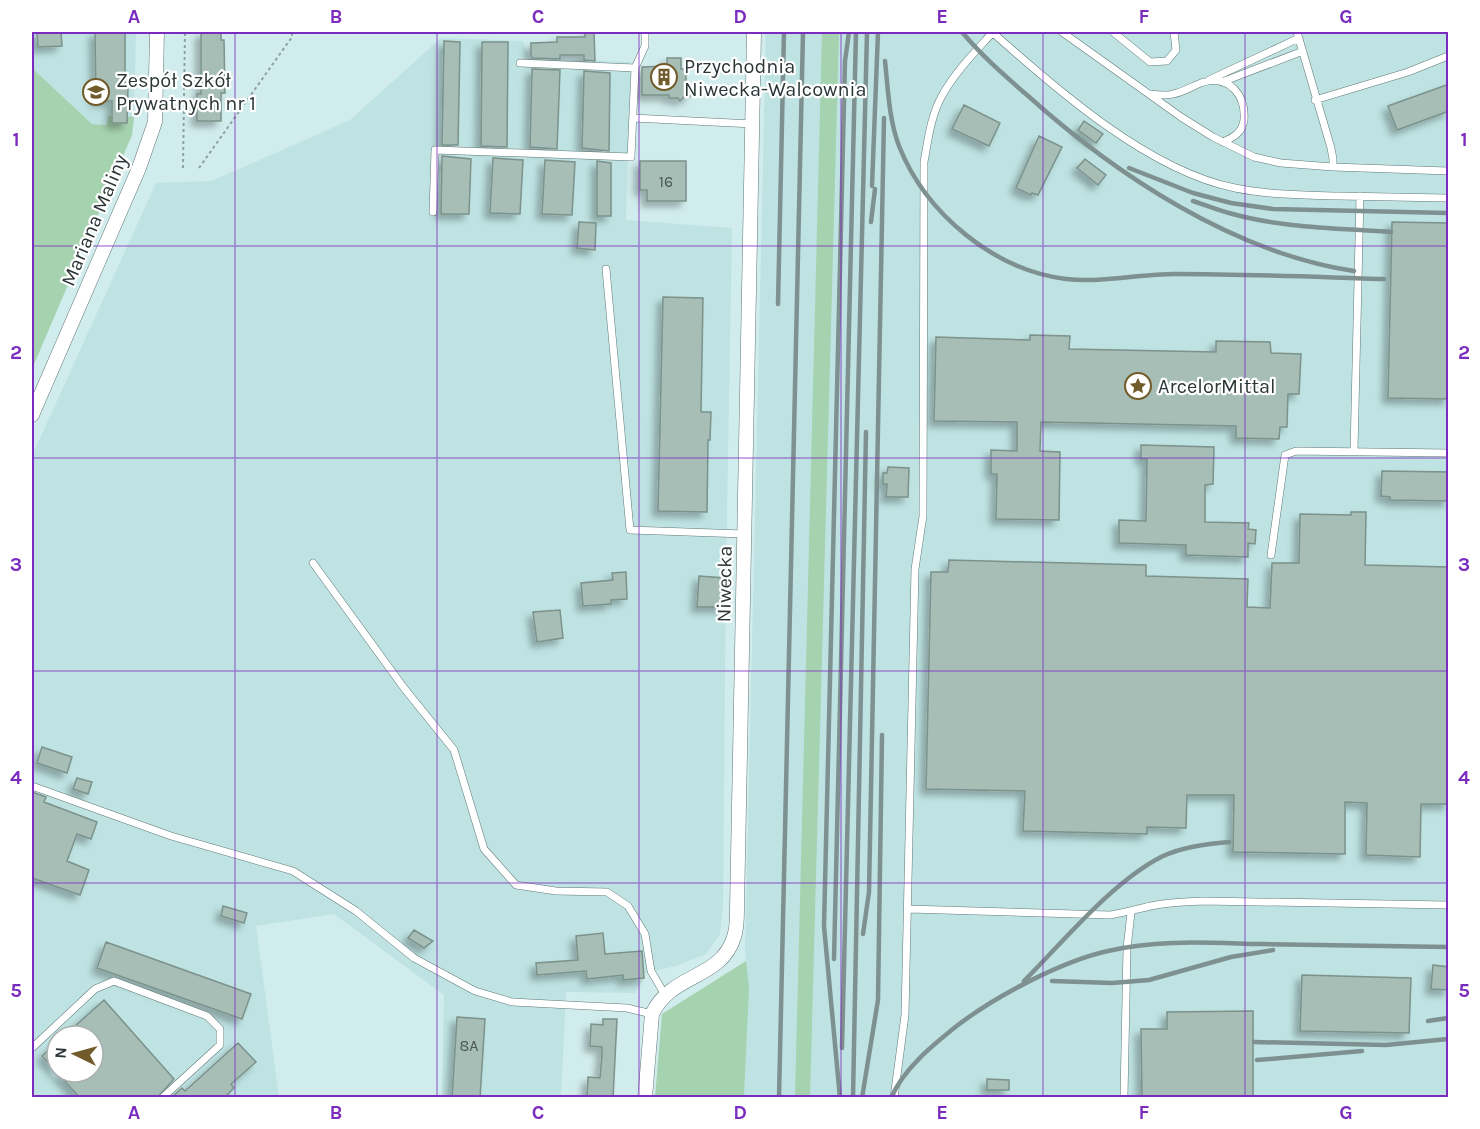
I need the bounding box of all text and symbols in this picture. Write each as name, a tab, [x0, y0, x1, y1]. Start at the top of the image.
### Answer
text: A	[128, 5, 141, 28]
text: B	[330, 5, 342, 28]
text: C	[532, 5, 544, 28]
text: D	[733, 5, 747, 28]
text: E	[936, 5, 948, 28]
text: F	[1139, 5, 1150, 28]
text: G	[1339, 5, 1353, 28]
place label: Przychodnia Niwecka-Walcownia	[684, 55, 867, 101]
building icon: Przychodnia Niwecka-Walcownia	[649, 62, 679, 92]
place label: Zespół Szkół Prywatnych nr 1	[116, 69, 256, 115]
school or university icon: Zespół Szkół Prywatnych nr 1	[81, 77, 111, 107]
text: 1	[12, 128, 20, 151]
text: 1	[1460, 128, 1468, 151]
street label: Mariana Maliny	[56, 151, 133, 290]
house number: 16	[659, 172, 673, 191]
text: 2	[10, 341, 22, 364]
text: 2	[1458, 341, 1470, 364]
place icon: ArcelorMittal	[1123, 371, 1153, 401]
place label: ArcelorMittal	[1158, 375, 1276, 398]
street label: Niwecka	[712, 545, 737, 623]
text: 3	[10, 553, 22, 576]
text: 3	[1458, 553, 1470, 576]
text: 4	[10, 766, 22, 789]
text: 4	[1458, 766, 1470, 789]
text: 5	[10, 979, 22, 1002]
text: 5	[1458, 979, 1470, 1002]
north arrow	[45, 1024, 105, 1084]
house number: 8A	[459, 1036, 479, 1055]
text: N	[51, 1046, 71, 1059]
text: A	[128, 1101, 141, 1124]
text: B	[330, 1101, 342, 1124]
text: C	[532, 1101, 544, 1124]
text: D	[733, 1101, 747, 1124]
text: E	[936, 1101, 948, 1124]
text: F	[1139, 1101, 1150, 1124]
text: G	[1339, 1101, 1353, 1124]

